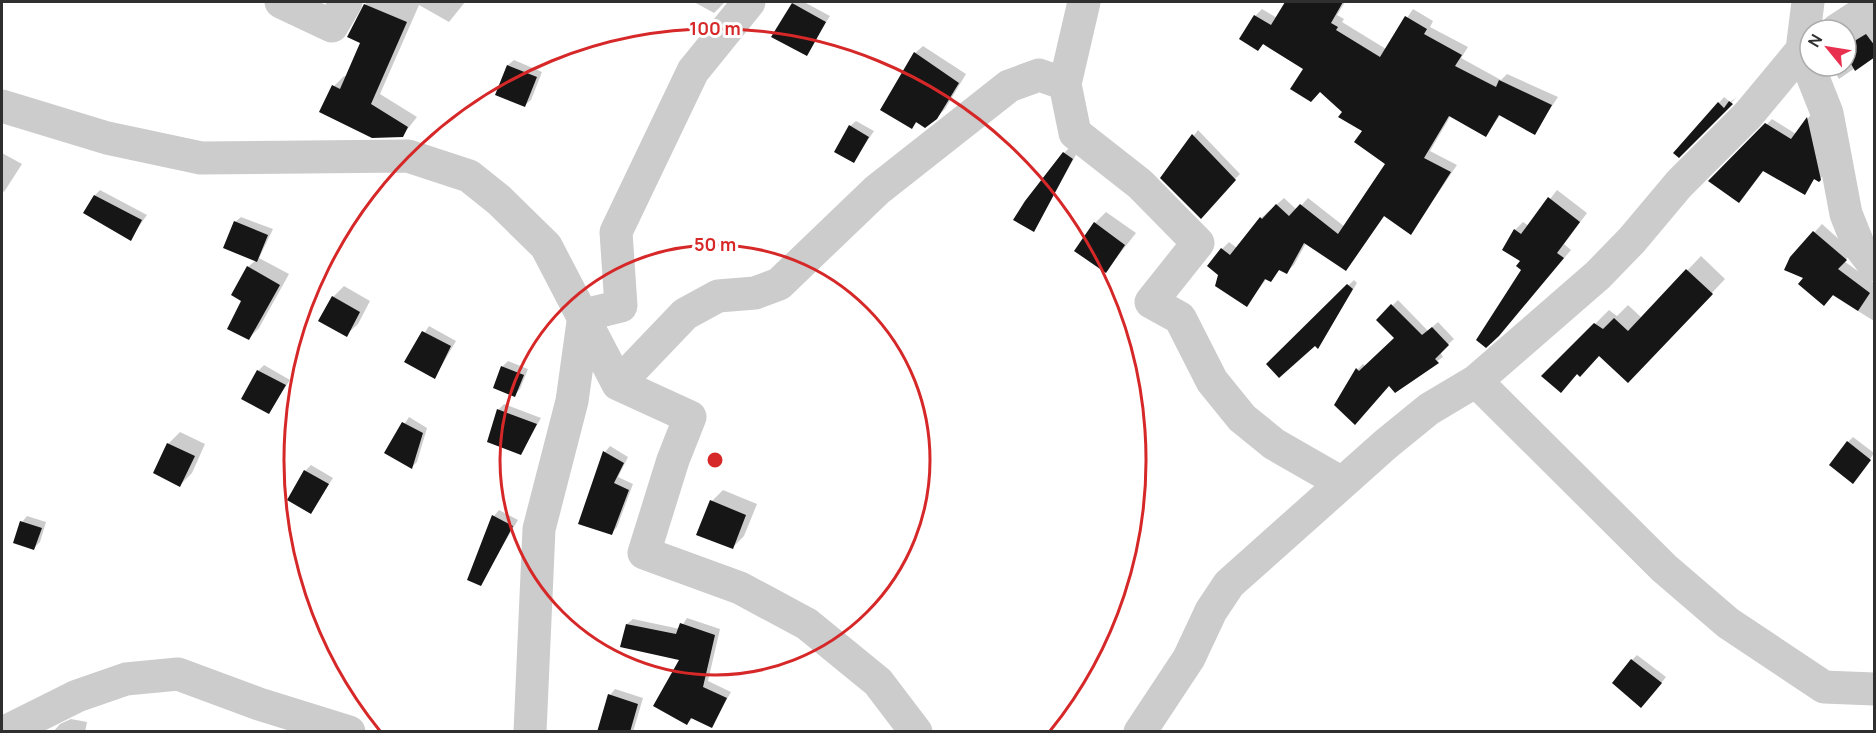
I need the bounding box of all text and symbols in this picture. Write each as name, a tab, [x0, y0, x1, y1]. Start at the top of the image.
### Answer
text: 100 m	[689, 16, 741, 40]
north arrow	[1798, 18, 1858, 78]
text: N	[1803, 30, 1827, 51]
text: 50 m	[694, 232, 736, 256]
centre of rings	[705, 450, 725, 470]

